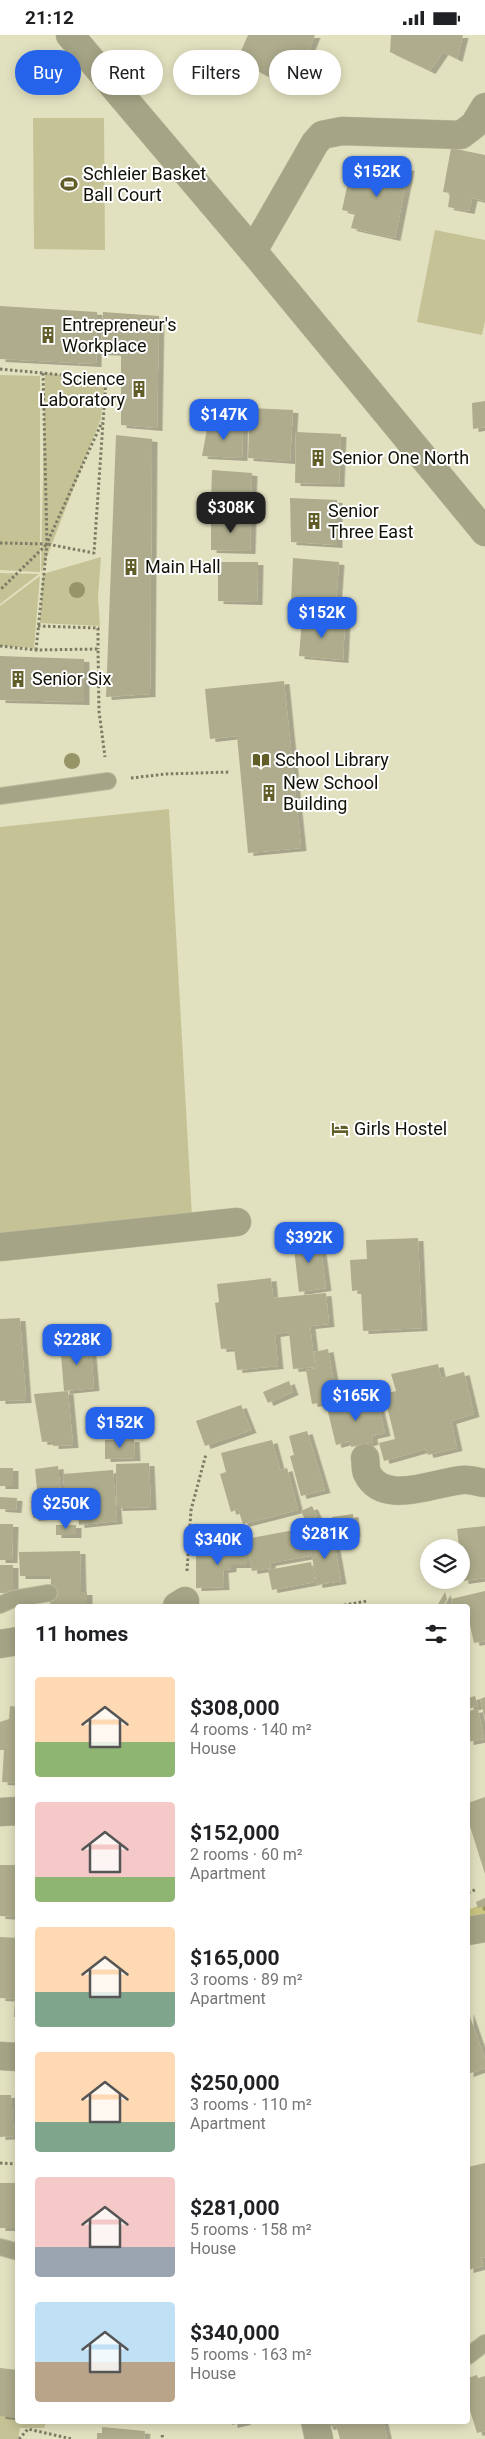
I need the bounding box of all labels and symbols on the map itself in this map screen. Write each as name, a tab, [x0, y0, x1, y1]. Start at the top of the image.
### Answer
pin: $152K	[342, 155, 412, 198]
place label: Schleier Basket Ball Court	[83, 163, 206, 205]
sports icon: Schleier Basket Ball Court	[59, 174, 79, 194]
place label: Entrepreneur's Workplace	[62, 314, 177, 356]
building icon: Entrepreneur's Workplace	[38, 325, 58, 345]
place label: Science Laboratory	[39, 368, 125, 410]
building icon: Science Laboratory	[129, 379, 149, 399]
pin: $147K	[189, 399, 259, 441]
place label: Senior One North	[332, 447, 469, 468]
building icon: Senior One North	[308, 448, 328, 468]
pin: $308K	[196, 491, 266, 534]
place label: Senior Three East	[328, 500, 413, 542]
building icon: Senior Three East	[304, 511, 324, 531]
place label: Main Hall	[145, 556, 221, 577]
building icon: Main Hall	[121, 557, 141, 577]
pin: $152K	[287, 597, 357, 639]
place label: Senior Six	[32, 668, 111, 689]
building icon: Senior Six	[8, 669, 28, 689]
place label: School Library	[275, 749, 389, 770]
library icon: School Library	[251, 750, 271, 770]
place label: New School Building	[283, 772, 378, 814]
building icon: New School Building	[259, 783, 279, 803]
place label: Girls Hostel	[354, 1118, 447, 1139]
hotel icon: Girls Hostel	[330, 1119, 350, 1139]
pin: $392K	[274, 1221, 344, 1264]
pin: $228K	[42, 1323, 112, 1366]
pin: $165K	[321, 1379, 391, 1422]
pin: $152K	[85, 1407, 155, 1449]
pin: $250K	[31, 1487, 101, 1530]
pin: $281K	[290, 1517, 360, 1560]
pin: $340K	[183, 1523, 253, 1566]

